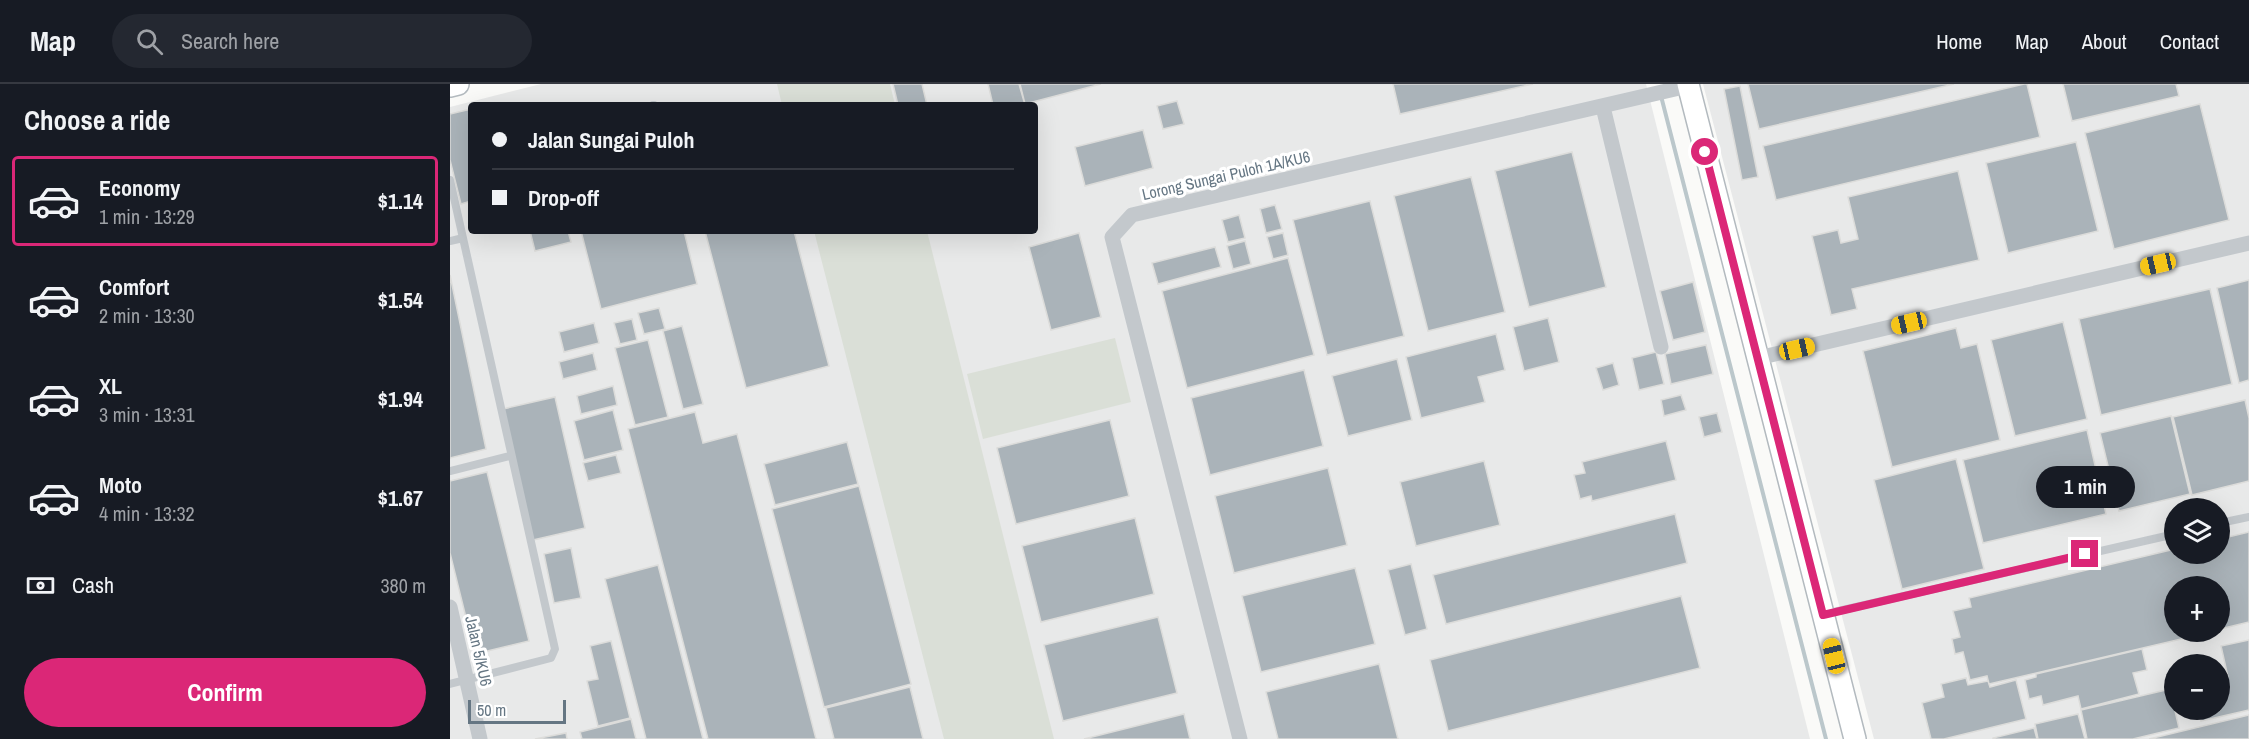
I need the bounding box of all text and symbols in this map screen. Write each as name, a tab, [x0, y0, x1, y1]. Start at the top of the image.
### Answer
search box	[112, 14, 532, 68]
text: Map	[30, 22, 76, 60]
icon: search	[133, 25, 166, 58]
text: Search here	[181, 26, 279, 56]
text: Home	[1936, 27, 1982, 56]
text: Map	[2015, 27, 2049, 56]
text: About	[2082, 27, 2127, 56]
text: Contact	[2160, 27, 2219, 56]
text: Choose a ride	[24, 102, 170, 138]
text: Jalan Sungai Puloh	[528, 125, 694, 155]
route start	[1691, 138, 1718, 165]
street label: Lorong Sungai Puloh 1A/KU6	[1140, 145, 1312, 205]
text: Economy	[99, 173, 180, 203]
icon: car	[27, 174, 81, 228]
text: Drop-off	[528, 183, 599, 213]
text: $1.14	[378, 186, 423, 216]
text: 1 min · 13:29	[99, 203, 195, 230]
car	[2138, 251, 2178, 277]
text: Comfort	[99, 272, 169, 302]
icon: car	[27, 273, 81, 327]
text: $1.54	[378, 285, 423, 315]
text: 2 min · 13:30	[99, 302, 195, 329]
car	[1889, 310, 1929, 336]
car	[1777, 336, 1817, 362]
text: XL	[99, 371, 122, 401]
icon: car	[27, 372, 81, 426]
text: $1.94	[378, 384, 423, 414]
text: 3 min · 13:31	[99, 401, 195, 428]
callout: 1 min	[2036, 467, 2134, 509]
text: Moto	[99, 470, 142, 500]
icon: car	[27, 471, 81, 525]
text: 1 min	[2064, 473, 2107, 500]
text: $1.67	[378, 483, 423, 513]
map controls	[2164, 498, 2230, 720]
button: layers	[2164, 498, 2230, 564]
text: 4 min · 13:32	[99, 500, 195, 527]
route end	[2071, 540, 2098, 567]
icon: cash	[24, 569, 57, 602]
text: Cash	[72, 570, 114, 600]
text: 380 m	[380, 572, 426, 599]
button: +	[2164, 576, 2230, 642]
street label: Jalan 5/KU6	[460, 614, 498, 688]
car	[1821, 636, 1847, 676]
button: −	[2164, 654, 2230, 720]
button: Confirm	[24, 658, 426, 727]
scale bar	[468, 697, 566, 724]
text: 50 m	[477, 699, 506, 721]

